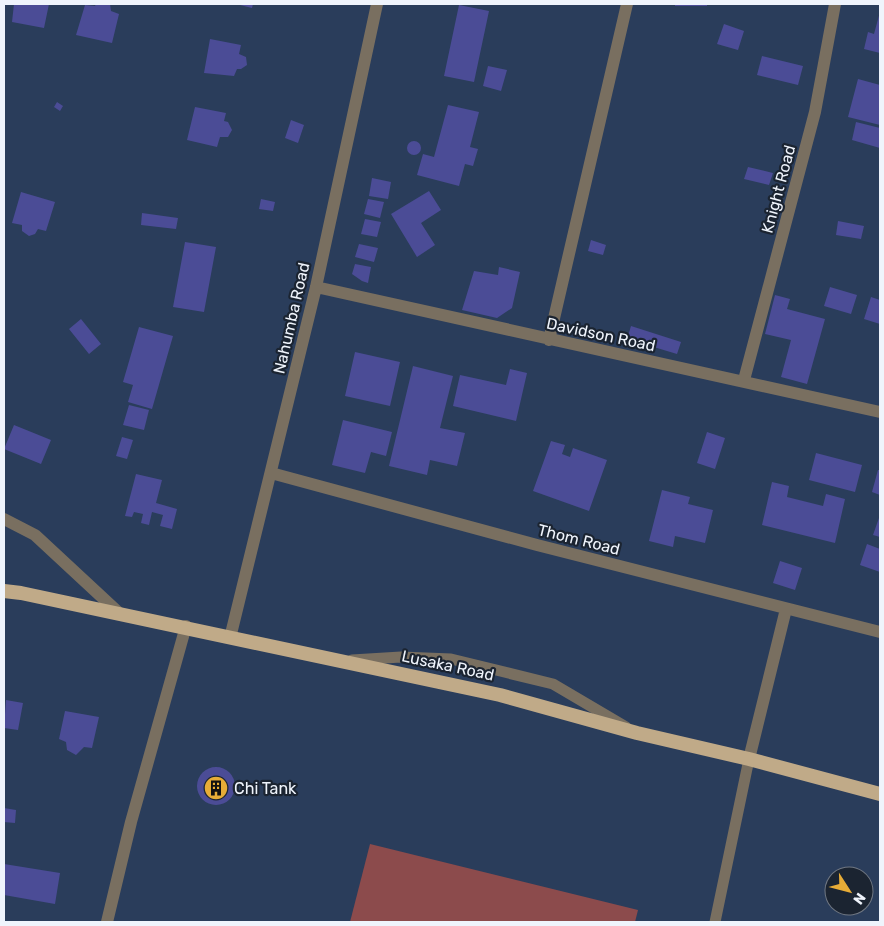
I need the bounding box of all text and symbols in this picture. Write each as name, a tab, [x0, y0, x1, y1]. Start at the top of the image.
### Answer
street label: Knight Road	[758, 143, 799, 235]
street label: Nahumba Road	[269, 261, 314, 376]
street label: Davidson Road	[545, 314, 657, 355]
street label: Thom Road	[536, 520, 622, 559]
street label: Lusaka Road	[400, 646, 496, 685]
building icon: Chi Tank	[203, 775, 229, 801]
place label: Chi Tank	[234, 779, 297, 798]
north arrow	[824, 866, 874, 916]
text: N	[849, 889, 869, 907]

